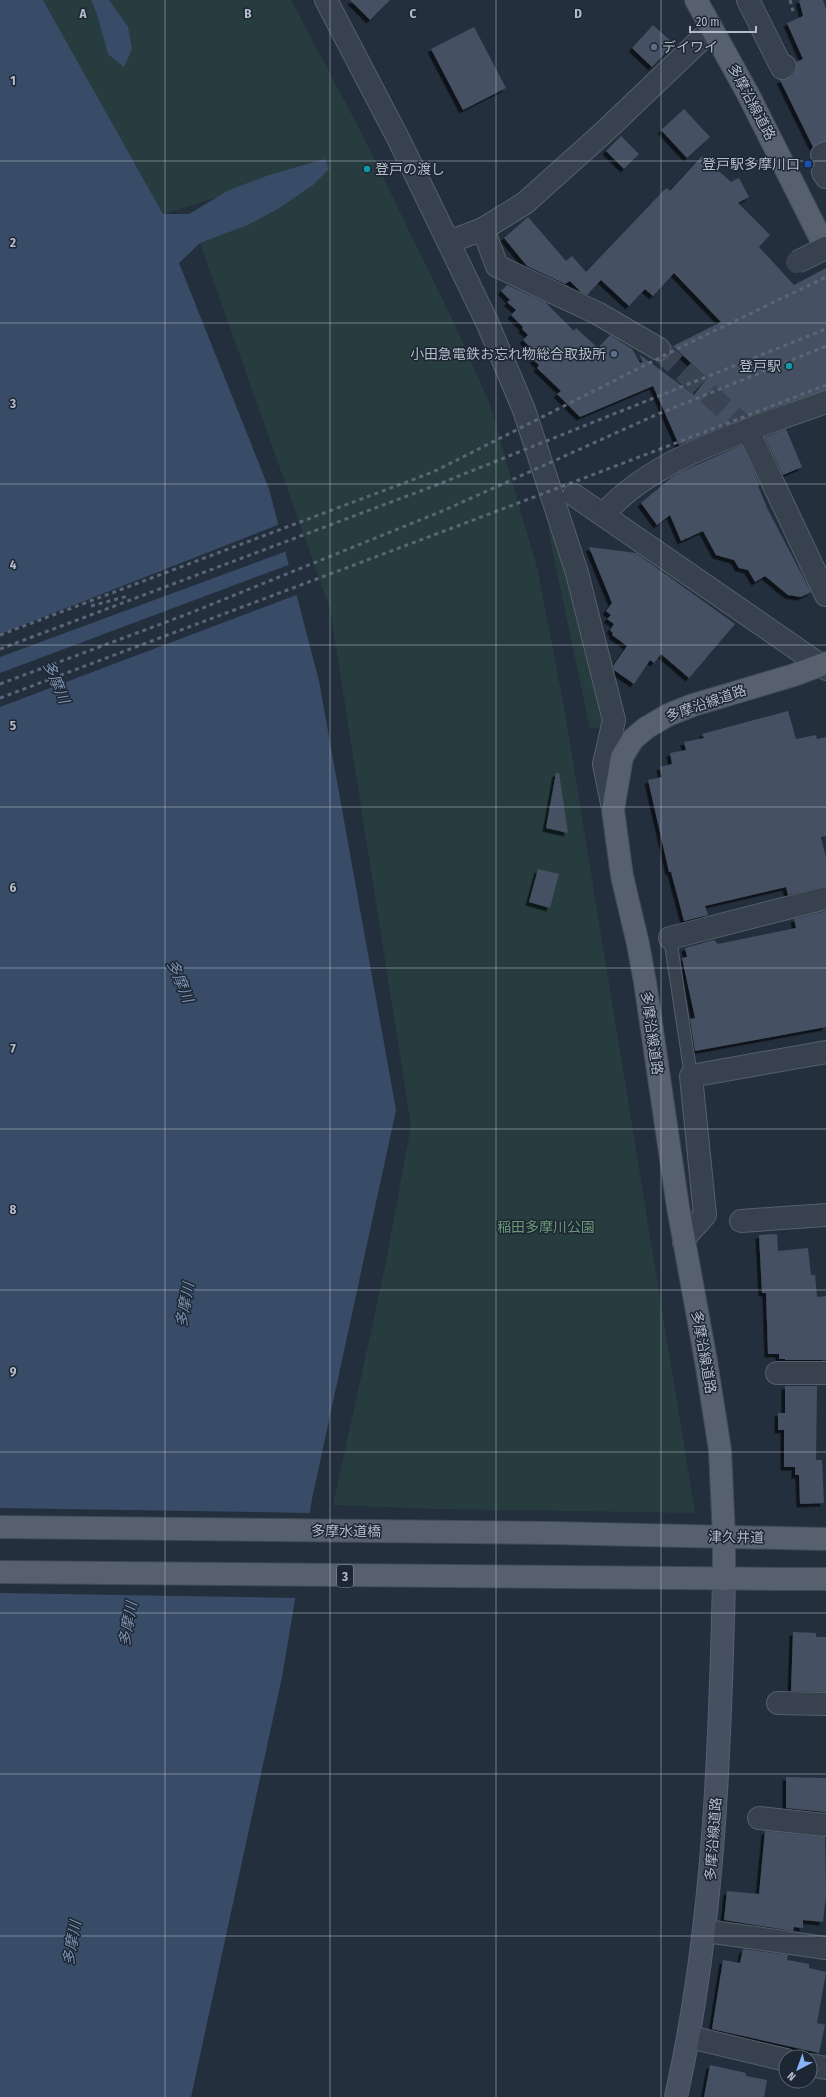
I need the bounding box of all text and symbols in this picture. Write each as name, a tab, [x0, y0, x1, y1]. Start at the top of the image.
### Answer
text: A	[78, 6, 87, 21]
text: B	[244, 6, 252, 21]
text: C	[410, 6, 417, 21]
text: D	[574, 6, 582, 21]
scale bar	[690, 8, 756, 34]
text: 20 m	[696, 15, 720, 29]
place label: デイワイ	[662, 39, 718, 56]
marker: デイワイ	[649, 42, 659, 52]
street label: 多摩沿線道路	[724, 61, 779, 143]
text: 1	[10, 73, 16, 88]
place label: 登戸駅多摩川口	[702, 156, 800, 173]
marker: 登戸駅多摩川口	[803, 159, 813, 169]
place label: 登戸の渡し	[375, 161, 445, 178]
marker: 登戸の渡し	[362, 164, 372, 174]
text: 2	[9, 235, 16, 250]
place label: 小田急電鉄お忘れ物総合取扱所	[410, 346, 606, 363]
marker: 小田急電鉄お忘れ物総合取扱所	[609, 349, 619, 359]
place label: 登戸駅	[739, 358, 781, 375]
marker: 登戸駅	[784, 361, 794, 371]
text: 3	[9, 396, 16, 411]
text: 4	[10, 557, 17, 572]
water label: 多摩川	[39, 658, 74, 708]
street label: 多摩沿線道路	[664, 682, 749, 725]
text: 5	[10, 718, 16, 733]
text: 6	[10, 880, 17, 895]
water label: 多摩川	[163, 957, 198, 1007]
street label: 多摩沿線道路	[637, 990, 666, 1076]
text: 7	[10, 1041, 16, 1056]
text: 8	[10, 1202, 17, 1217]
park label: 稲田多摩川公園	[497, 1219, 595, 1236]
water label: 多摩川	[172, 1279, 198, 1329]
street label: 多摩沿線道路	[688, 1309, 719, 1395]
text: 9	[10, 1364, 17, 1379]
street label: 多摩水道橋	[311, 1522, 381, 1541]
street label: 津久井道	[708, 1529, 764, 1546]
road number: 3	[337, 1565, 353, 1587]
water label: 多摩川	[115, 1598, 141, 1648]
street label: 多摩沿線道路	[702, 1797, 725, 1882]
water label: 多摩川	[59, 1917, 85, 1967]
north arrow	[778, 2049, 818, 2089]
text: N	[785, 2069, 799, 2083]

